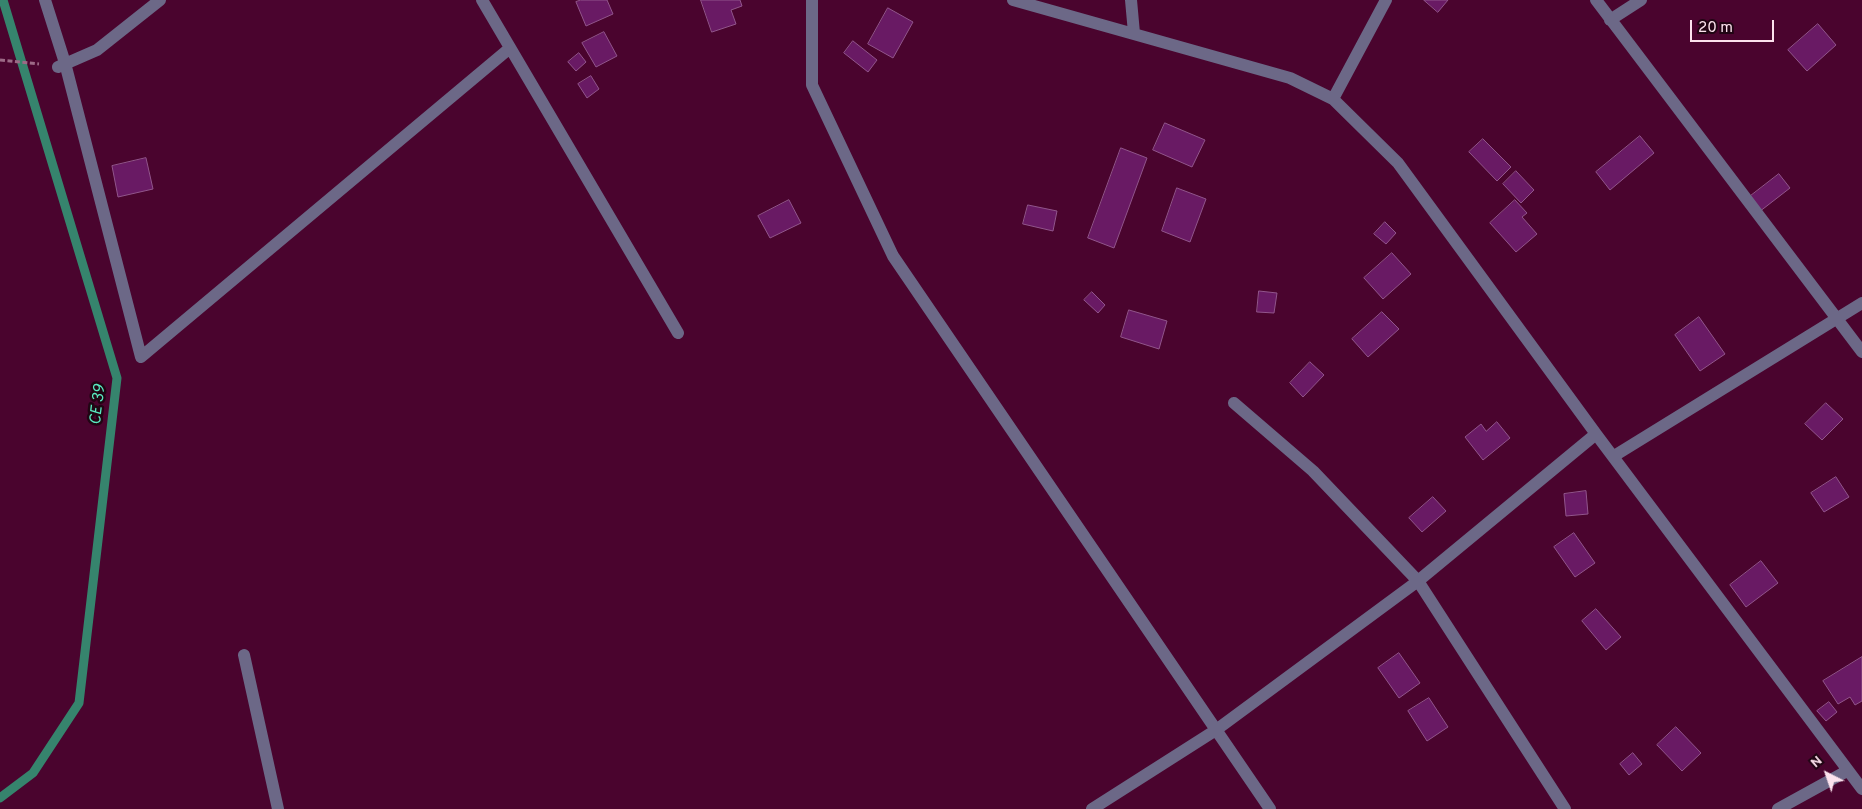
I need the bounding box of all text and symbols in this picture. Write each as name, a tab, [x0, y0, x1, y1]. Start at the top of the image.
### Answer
scale bar	[1692, 10, 1776, 42]
text: 20 m	[1698, 19, 1733, 38]
water label: CE 39	[87, 384, 111, 426]
north arrow	[1802, 749, 1852, 799]
text: N	[1807, 753, 1826, 772]

